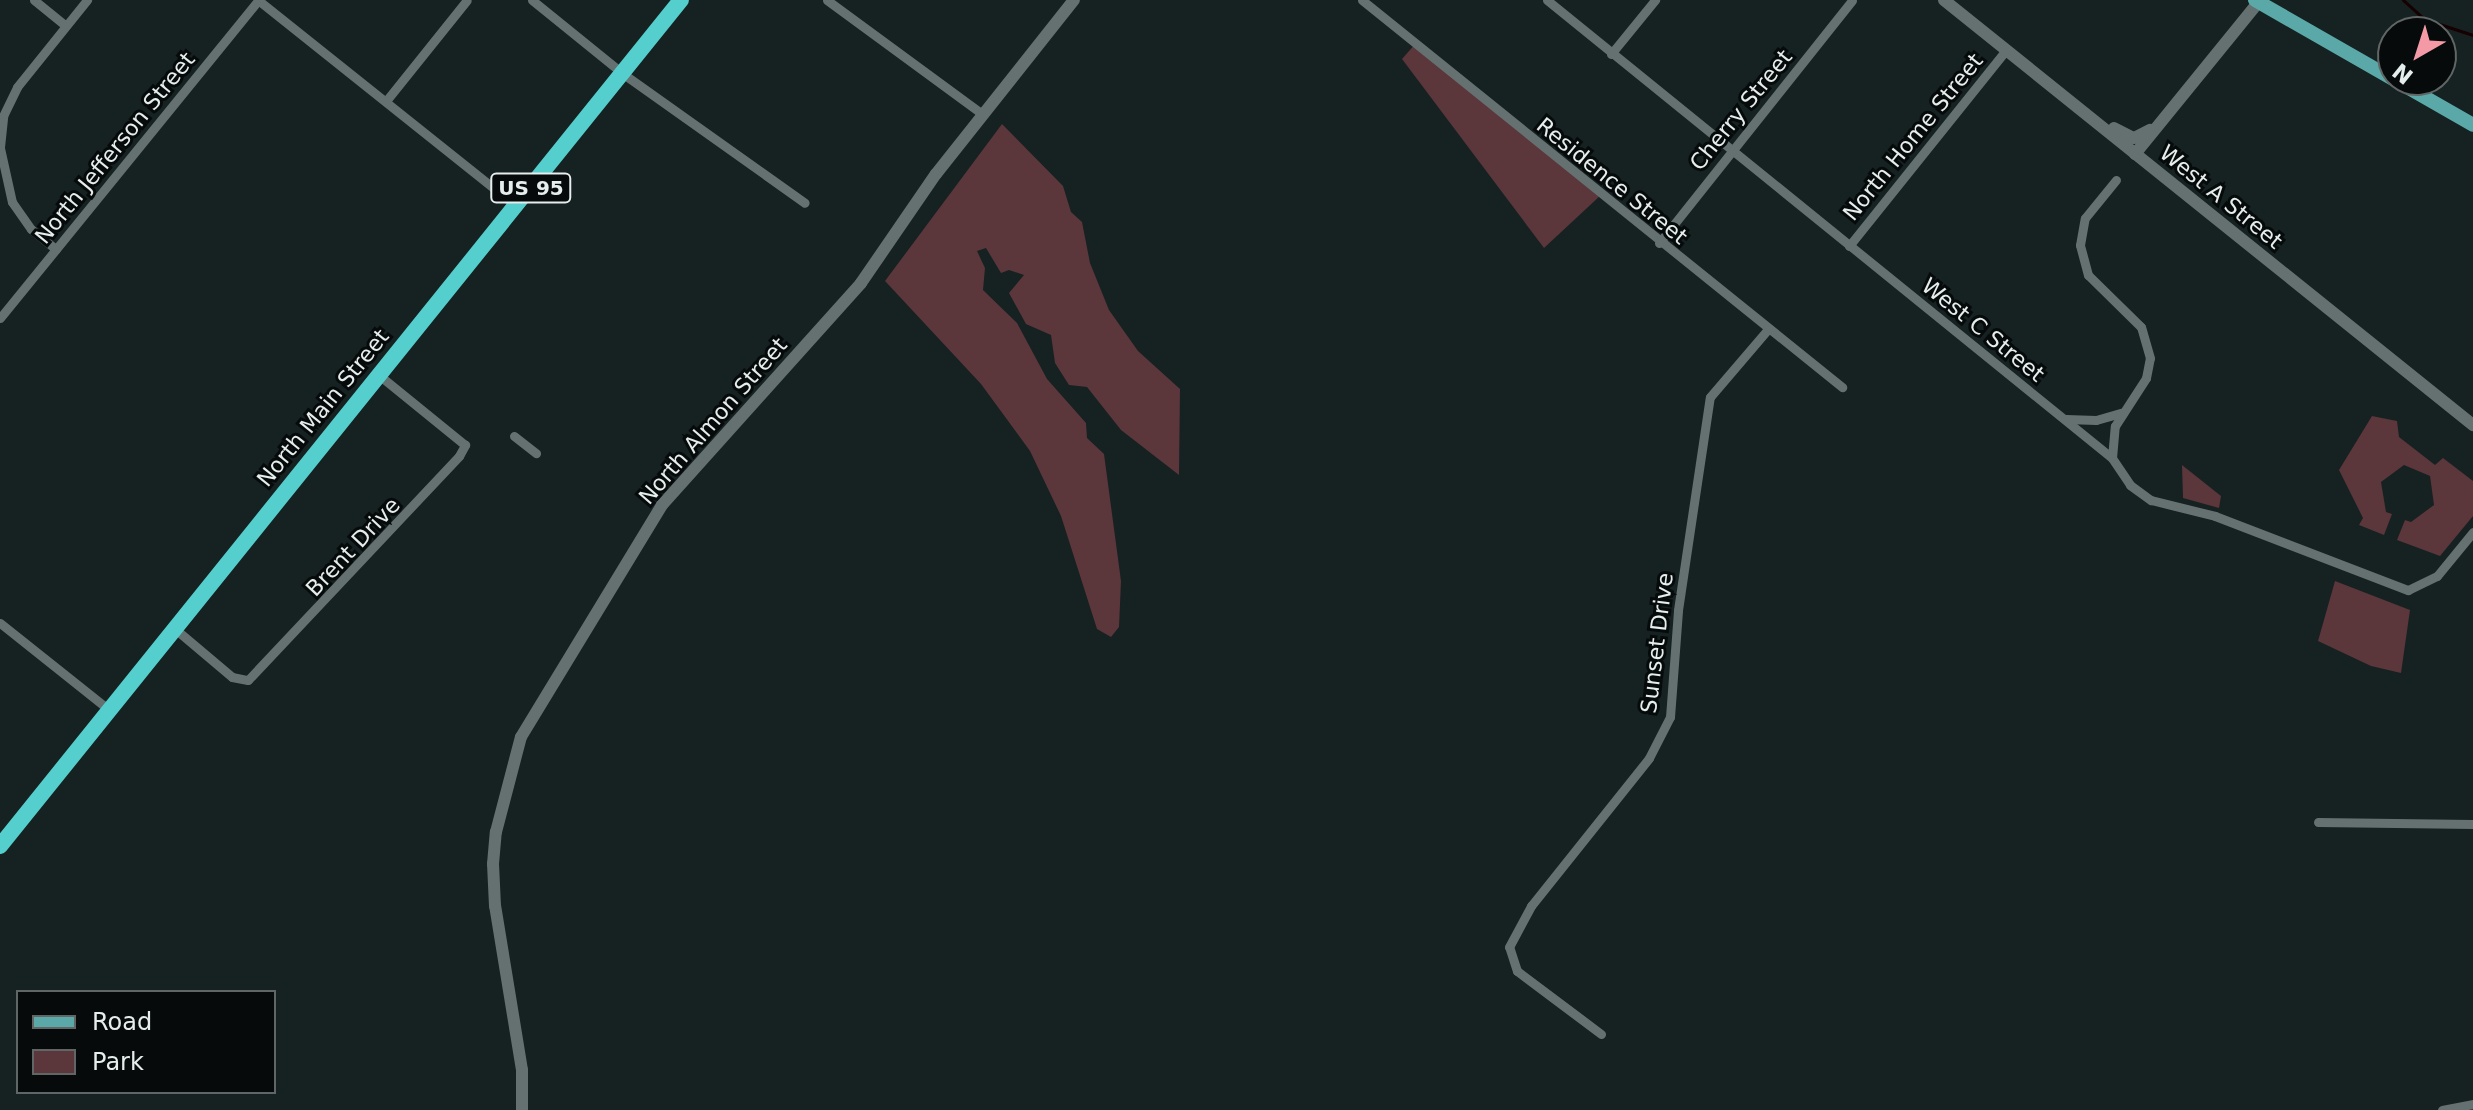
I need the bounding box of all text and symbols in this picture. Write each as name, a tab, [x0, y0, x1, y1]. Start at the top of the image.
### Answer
north arrow	[2377, 16, 2457, 96]
street label: Cherry Street	[1684, 44, 1798, 176]
street label: North Jefferson Street	[30, 47, 200, 249]
street label: North Home Street	[1838, 48, 1988, 226]
text: N	[2388, 58, 2418, 89]
street label: Residence Street	[1531, 112, 1693, 250]
street label: West A Street	[2154, 140, 2288, 254]
road number: US 95	[489, 172, 573, 204]
street label: West C Street	[1916, 272, 2050, 388]
street label: North Main Street	[251, 324, 395, 492]
street label: North Almon Street	[633, 332, 793, 510]
street label: Brent Drive	[301, 492, 405, 602]
street label: Sunset Drive	[1635, 571, 1679, 715]
legend	[16, 990, 276, 1094]
text: Road	[92, 1008, 152, 1036]
text: Park	[92, 1048, 144, 1076]

